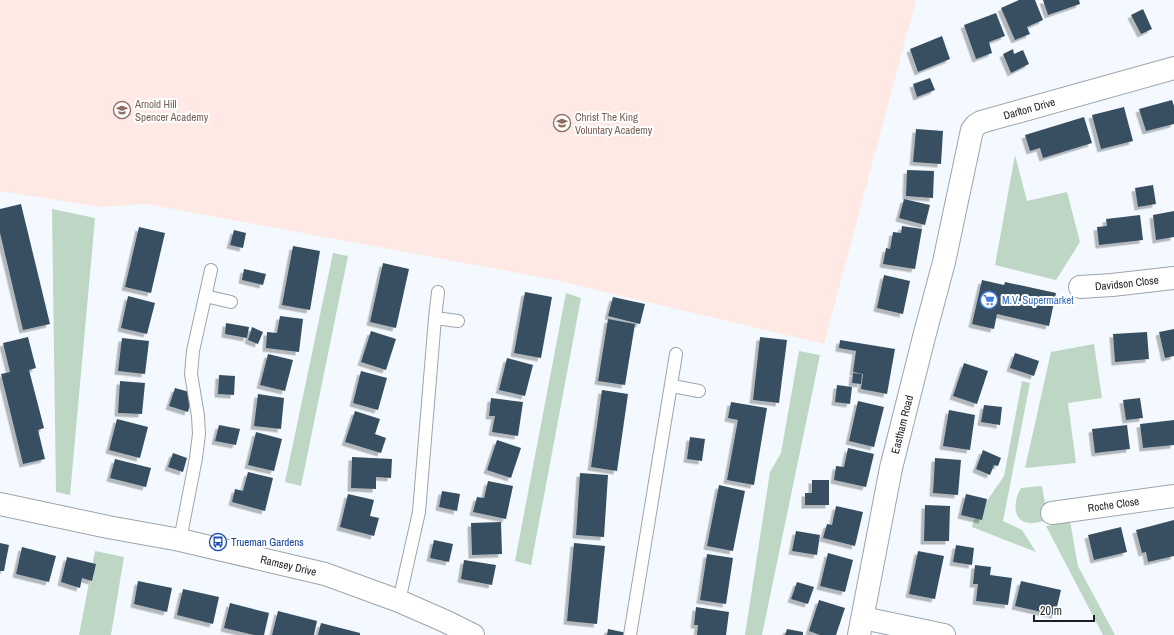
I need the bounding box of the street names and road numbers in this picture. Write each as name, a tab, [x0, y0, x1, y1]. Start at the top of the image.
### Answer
street label: Darlton Drive	[1002, 95, 1057, 122]
street label: Davidson Close	[1095, 273, 1159, 293]
street label: Eastham Road	[888, 394, 916, 455]
street label: Roche Close	[1087, 494, 1140, 515]
street label: Ramsey Drive	[259, 552, 318, 579]

